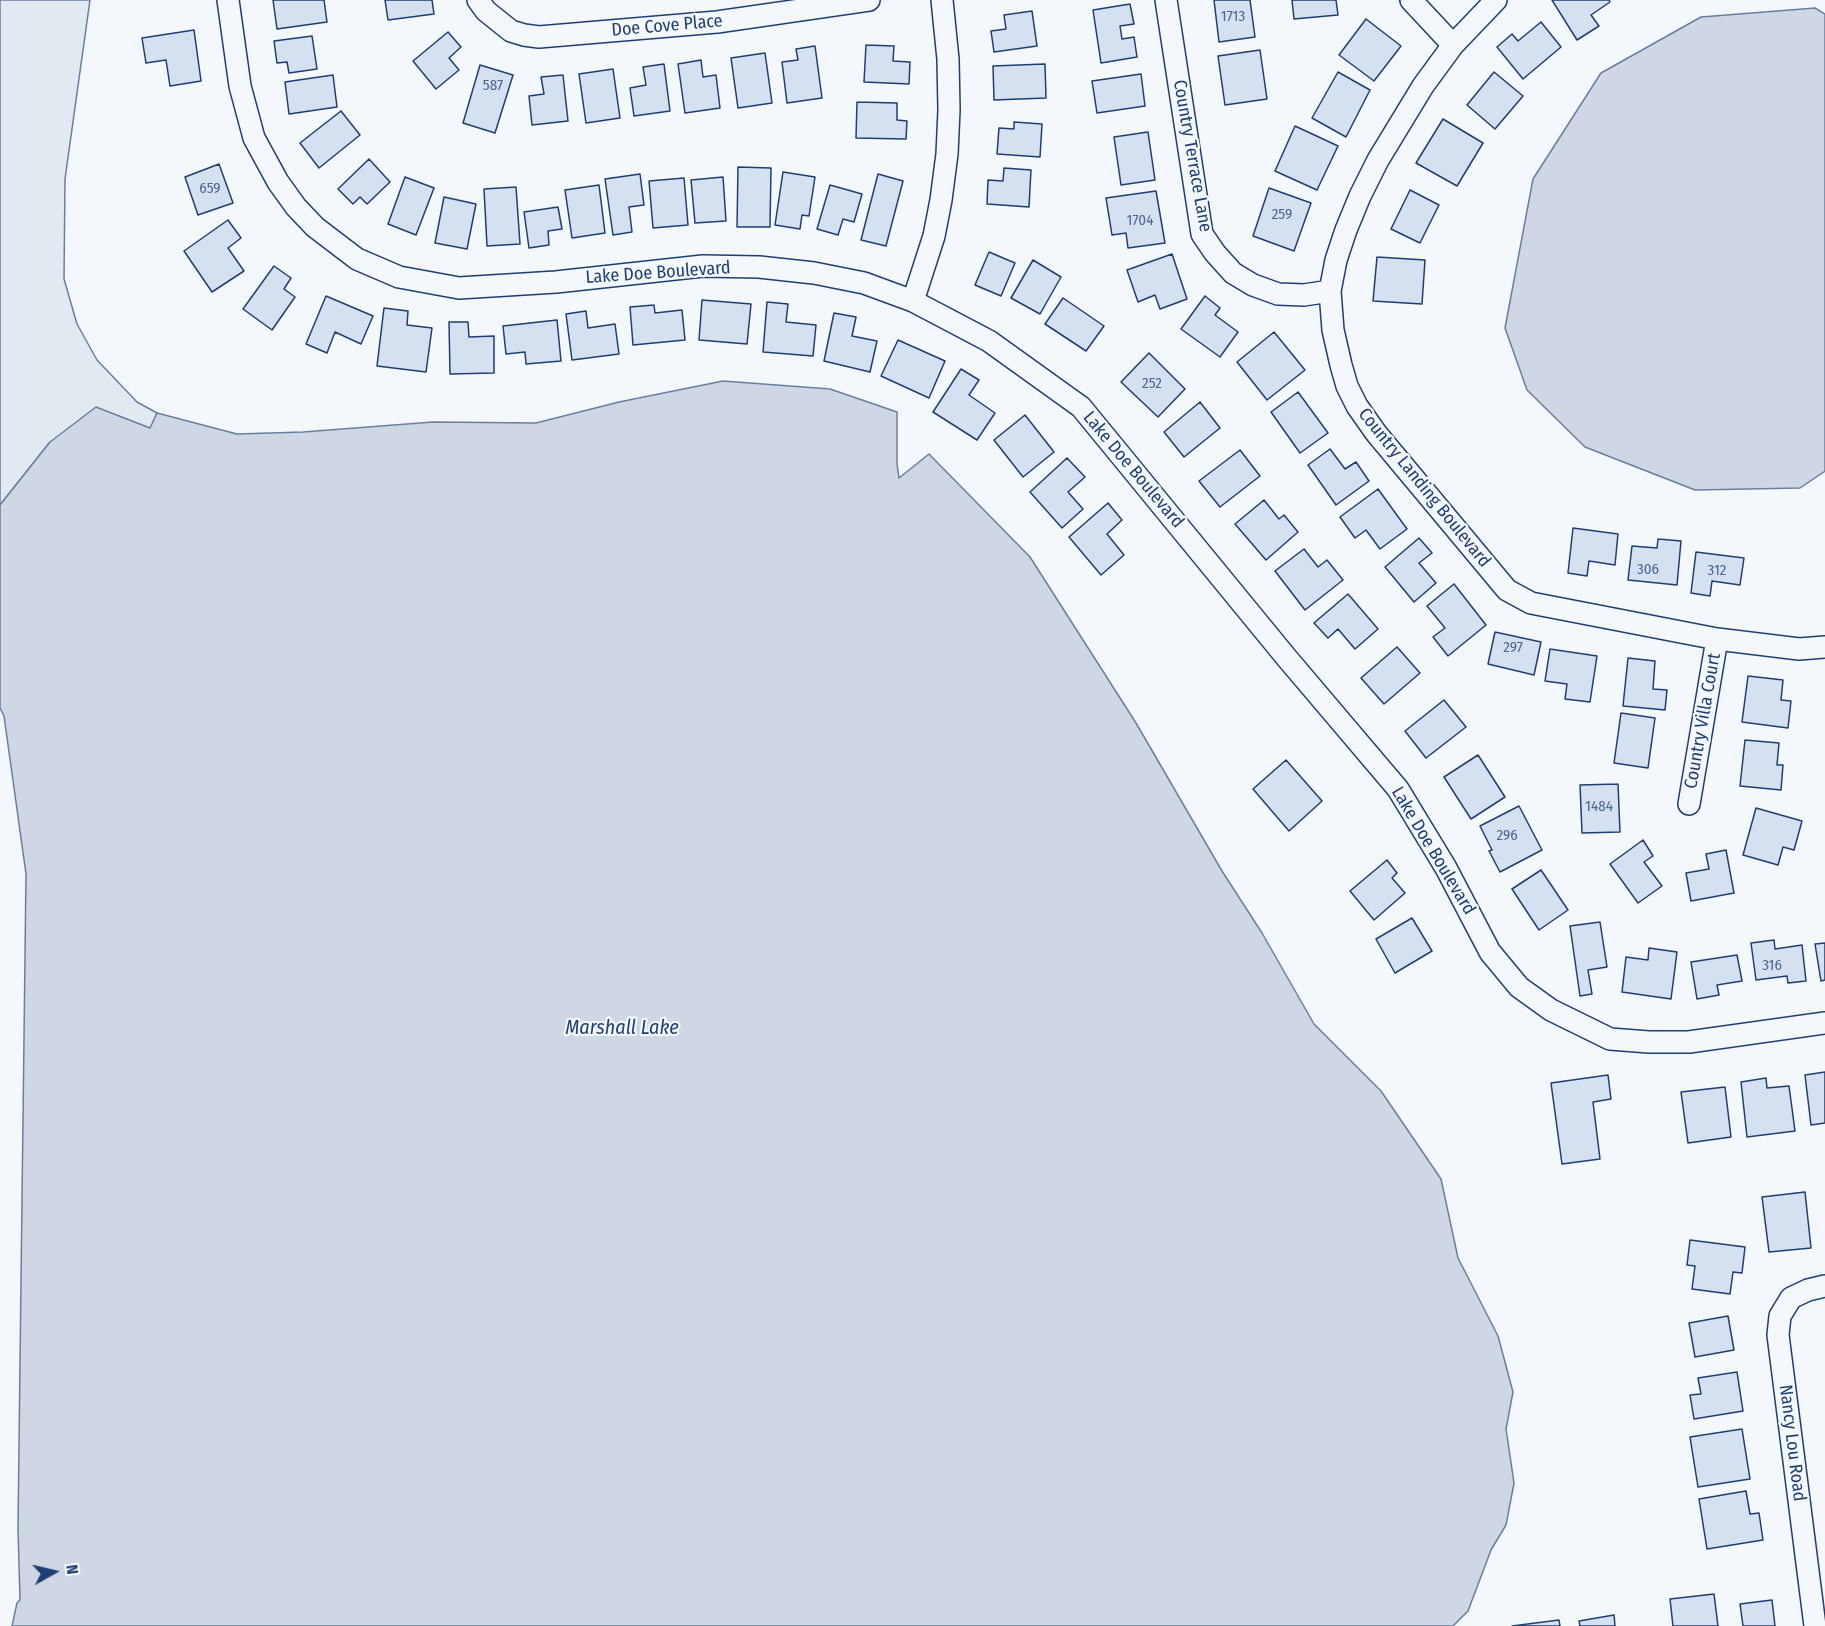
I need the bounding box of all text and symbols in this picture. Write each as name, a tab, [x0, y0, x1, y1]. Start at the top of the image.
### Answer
house number: 1713	[1221, 8, 1245, 26]
street label: Doe Cove Place	[611, 10, 723, 42]
house number: 587	[483, 77, 503, 95]
street label: Country Terrace Lane	[1168, 78, 1216, 234]
house number: 659	[199, 180, 221, 198]
house number: 259	[1272, 206, 1292, 224]
house number: 1704	[1127, 212, 1153, 230]
street label: Lake Doe Boulevard	[585, 257, 731, 289]
house number: 252	[1142, 375, 1162, 393]
street label: Country Landing Boulevard	[1353, 404, 1495, 572]
street label: Lake Doe Boulevard	[1078, 407, 1188, 533]
house number: 306	[1637, 561, 1659, 579]
house number: 312	[1708, 562, 1726, 580]
house number: 297	[1503, 639, 1523, 657]
street label: Country Villa Court	[1680, 651, 1726, 791]
street label: Lake Doe Boulevard	[1386, 783, 1480, 919]
house number: 1484	[1585, 798, 1613, 816]
house number: 296	[1496, 827, 1518, 845]
house number: 316	[1762, 957, 1782, 975]
water label: Marshall Lake	[565, 1016, 679, 1040]
street label: Nancy Lou Road	[1774, 1384, 1810, 1502]
north arrow	[24, 1542, 84, 1602]
text: N	[62, 1563, 82, 1575]

